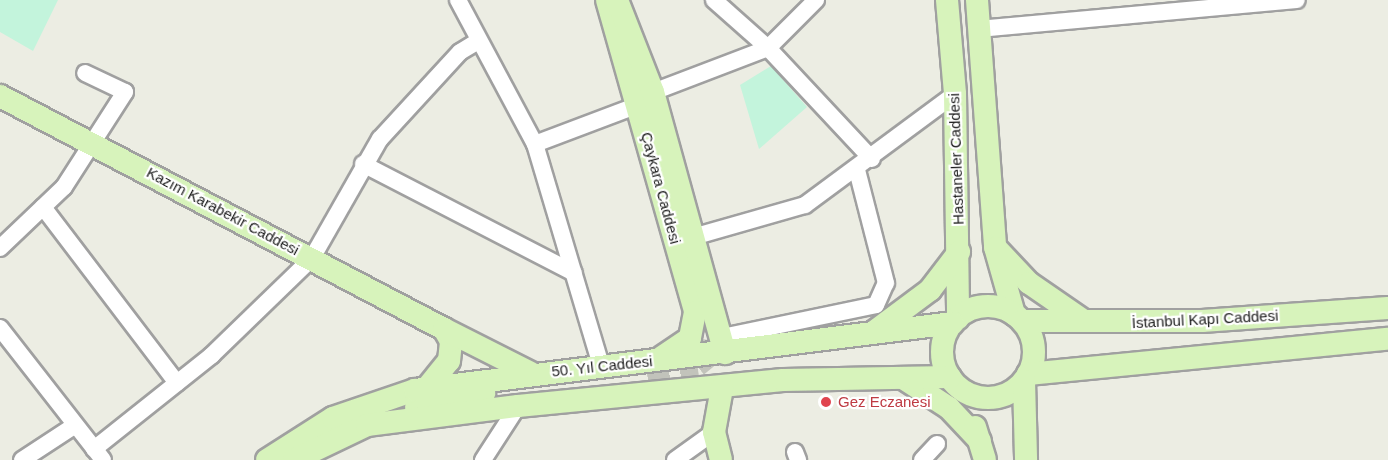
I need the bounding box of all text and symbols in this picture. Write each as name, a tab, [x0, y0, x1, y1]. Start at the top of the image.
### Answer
street label: Hastaneler Caddesi	[945, 93, 967, 225]
street label: Çaykara Caddesi	[637, 130, 685, 246]
street label: Kazım Karabekir Caddesi	[144, 163, 302, 259]
street label: İstanbul Kapı Caddesi	[1131, 306, 1279, 332]
street label: 50. Yıl Caddesi	[550, 352, 654, 380]
place label: Gez Eczanesi	[838, 393, 931, 411]
marker: Gez Eczanesi	[819, 395, 833, 409]

